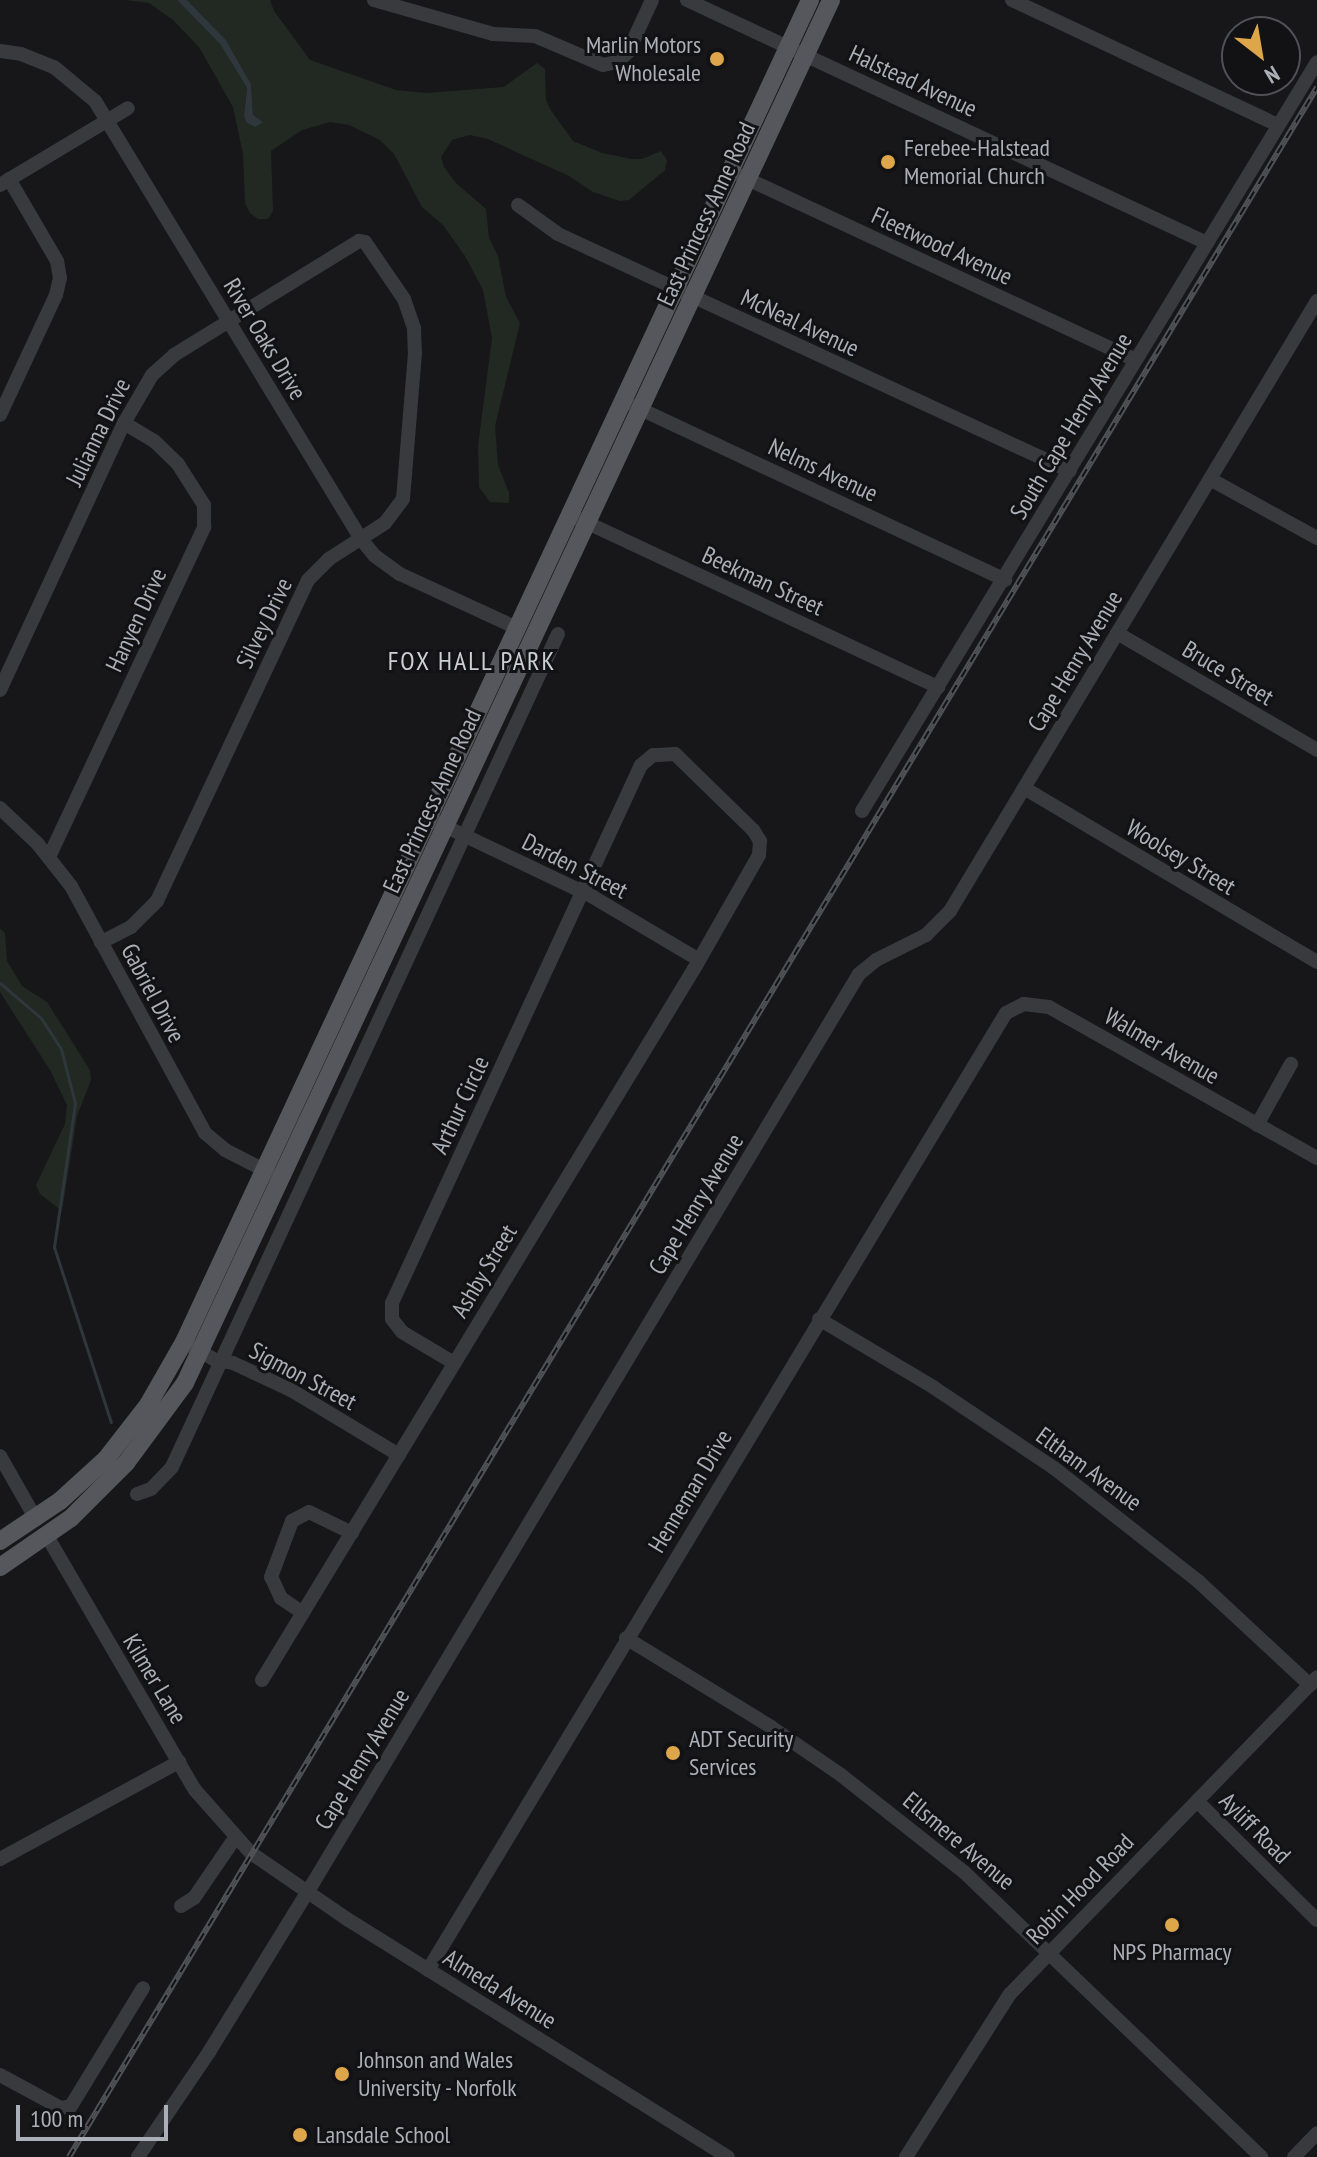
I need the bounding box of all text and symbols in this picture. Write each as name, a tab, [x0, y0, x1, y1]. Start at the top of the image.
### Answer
north arrow	[1221, 16, 1301, 96]
place label: Marlin Motors Wholesale	[586, 31, 701, 87]
street label: Halstead Avenue	[844, 39, 982, 123]
marker: Marlin Motors Wholesale	[708, 50, 726, 68]
text: N	[1260, 60, 1285, 90]
street label: East Princess Anne Road	[651, 117, 761, 311]
place label: Ferebee-Halstead Memorial Church	[904, 134, 1050, 190]
marker: Ferebee-Halstead Memorial Church	[879, 153, 897, 171]
street label: Fleetwood Avenue	[867, 201, 1017, 291]
street label: River Oaks Drive	[218, 273, 312, 405]
street label: McNeal Avenue	[736, 283, 864, 363]
street label: South Cape Henry Avenue	[1004, 327, 1138, 525]
street label: Julianna Drive	[60, 374, 136, 490]
street label: Nelms Avenue	[763, 432, 883, 508]
street label: Beekman Street	[698, 540, 828, 622]
street label: Hanyen Drive	[99, 564, 173, 676]
street label: Silvey Drive	[230, 573, 298, 673]
street label: Cape Henry Avenue	[1021, 585, 1129, 737]
street label: Bruce Street	[1177, 635, 1279, 711]
district label: FOX HALL PARK	[387, 645, 557, 677]
street label: East Princess Anne Road	[377, 704, 487, 898]
street label: Woolsey Street	[1121, 813, 1241, 901]
street label: Darden Street	[518, 827, 632, 905]
street label: Gabriel Drive	[115, 939, 191, 1047]
street label: Walmer Avenue	[1099, 1001, 1225, 1091]
street label: Arthur Circle	[425, 1052, 495, 1158]
street label: Cape Henry Avenue	[642, 1128, 750, 1280]
street label: Ashby Street	[445, 1219, 523, 1323]
street label: Sigmon Street	[245, 1336, 361, 1416]
street label: Eltham Avenue	[1030, 1421, 1148, 1517]
street label: Henneman Drive	[642, 1424, 738, 1558]
street label: Kilmer Lane	[117, 1629, 193, 1729]
street label: Cape Henry Avenue	[308, 1683, 416, 1835]
place label: ADT Security Services	[689, 1725, 794, 1781]
marker: ADT Security Services	[664, 1744, 682, 1762]
street label: Ellsmere Avenue	[897, 1786, 1021, 1896]
street label: Ayliff Road	[1213, 1786, 1297, 1870]
street label: Robin Hood Road	[1020, 1828, 1140, 1950]
marker: NPS Pharmacy	[1163, 1916, 1181, 1934]
place label: NPS Pharmacy	[1112, 1938, 1232, 1966]
street label: Almeda Avenue	[438, 1943, 562, 2035]
place label: Johnson and Wales University - Norfolk	[358, 2046, 519, 2102]
marker: Johnson and Wales University - Norfolk	[333, 2065, 351, 2083]
scale bar	[20, 2089, 172, 2139]
text: 100 m	[30, 2103, 83, 2134]
place label: Lansdale School	[316, 2121, 450, 2149]
marker: Lansdale School	[291, 2126, 309, 2144]

